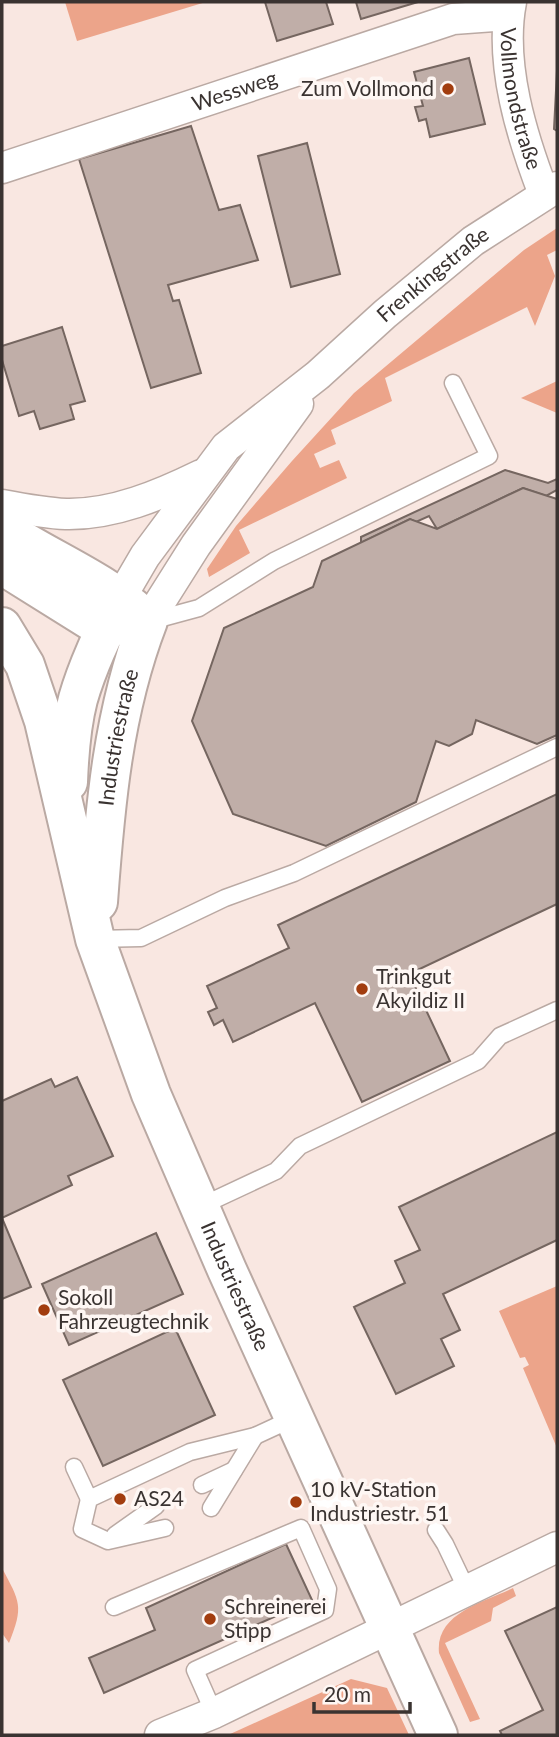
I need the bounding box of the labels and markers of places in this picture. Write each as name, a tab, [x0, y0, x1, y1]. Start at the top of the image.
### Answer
place label: Zum Vollmond	[301, 75, 434, 100]
marker: Zum Vollmond	[440, 81, 456, 97]
place label: Trinkgut Akyildiz II	[376, 963, 465, 1012]
marker: Trinkgut Akyildiz II	[354, 981, 370, 997]
place label: Sokoll Fahrzeugtechnik	[58, 1284, 209, 1333]
marker: Sokoll Fahrzeugtechnik	[36, 1302, 52, 1318]
place label: 10 kV-Station Industriestr. 51	[310, 1476, 449, 1525]
place label: AS24	[134, 1485, 184, 1510]
marker: AS24	[112, 1491, 128, 1507]
marker: 10 kV-Station Industriestr. 51	[288, 1494, 304, 1510]
place label: Schreinerei Stipp	[224, 1593, 327, 1642]
marker: Schreinerei Stipp	[202, 1611, 218, 1627]

